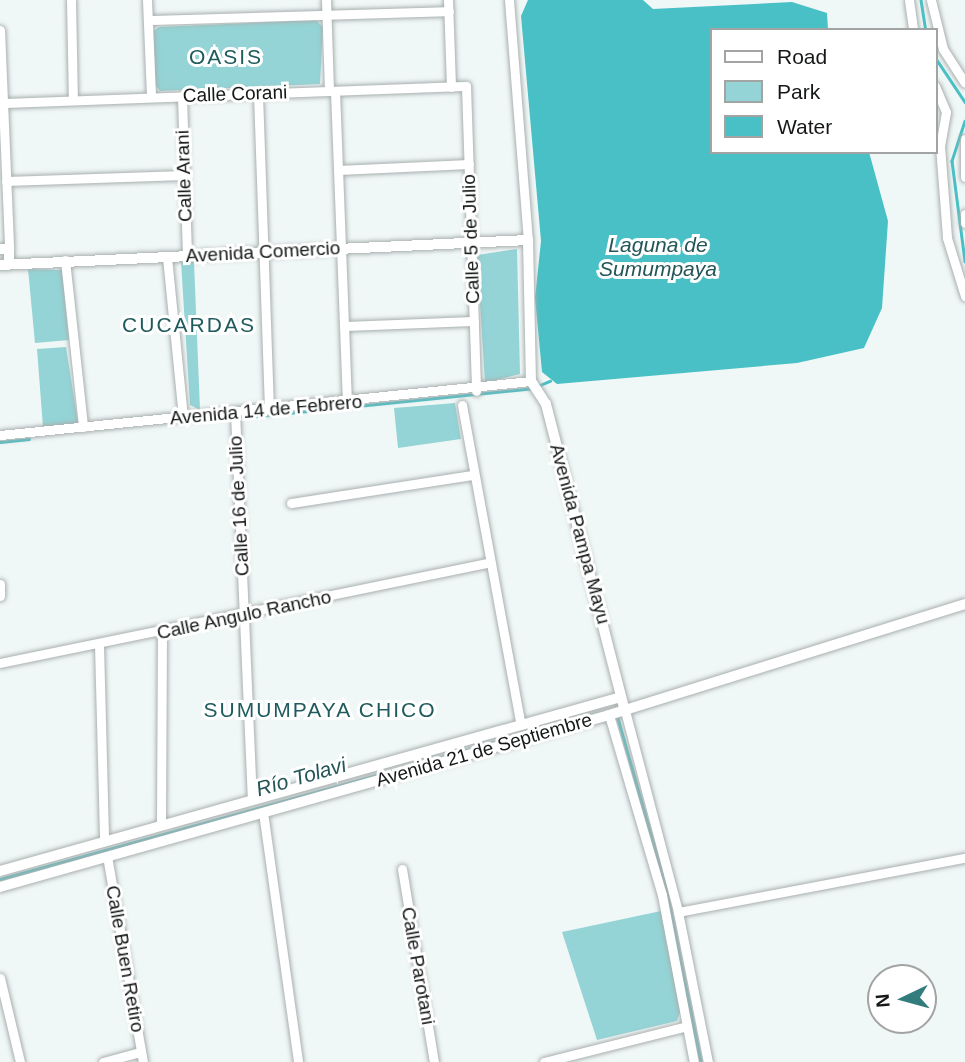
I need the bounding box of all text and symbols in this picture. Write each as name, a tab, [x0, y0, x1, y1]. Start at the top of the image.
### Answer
legend	[710, 28, 937, 154]
district label: OASIS	[190, 44, 262, 70]
text: Road	[777, 45, 827, 68]
text: Park	[777, 80, 820, 103]
street label: Calle Corani	[182, 81, 288, 107]
text: Water	[777, 115, 832, 138]
street label: Calle Arani	[171, 129, 197, 223]
street label: Calle 5 de Julio	[457, 174, 485, 304]
water label: Laguna de Sumumpaya	[599, 232, 717, 282]
street label: Avenida Comercio	[185, 237, 341, 267]
district label: CUCARDAS	[123, 312, 255, 338]
street label: Avenida 14 de Febrero	[169, 390, 363, 430]
street label: Calle 16 de Julio	[224, 435, 254, 577]
street label: Avenida Pampa Mayu	[545, 441, 615, 627]
street label: Calle Angulo Rancho	[154, 585, 334, 645]
district label: SUMUMPAYA CHICO	[205, 697, 435, 723]
street label: Avenida 21 de Septiembre	[373, 708, 595, 792]
water label: Río Tolavi	[253, 752, 349, 802]
street label: Calle Buen Retiro	[101, 884, 149, 1034]
street label: Calle Parotani	[396, 905, 440, 1027]
north arrow	[867, 964, 937, 1034]
text: N	[872, 993, 894, 1008]

